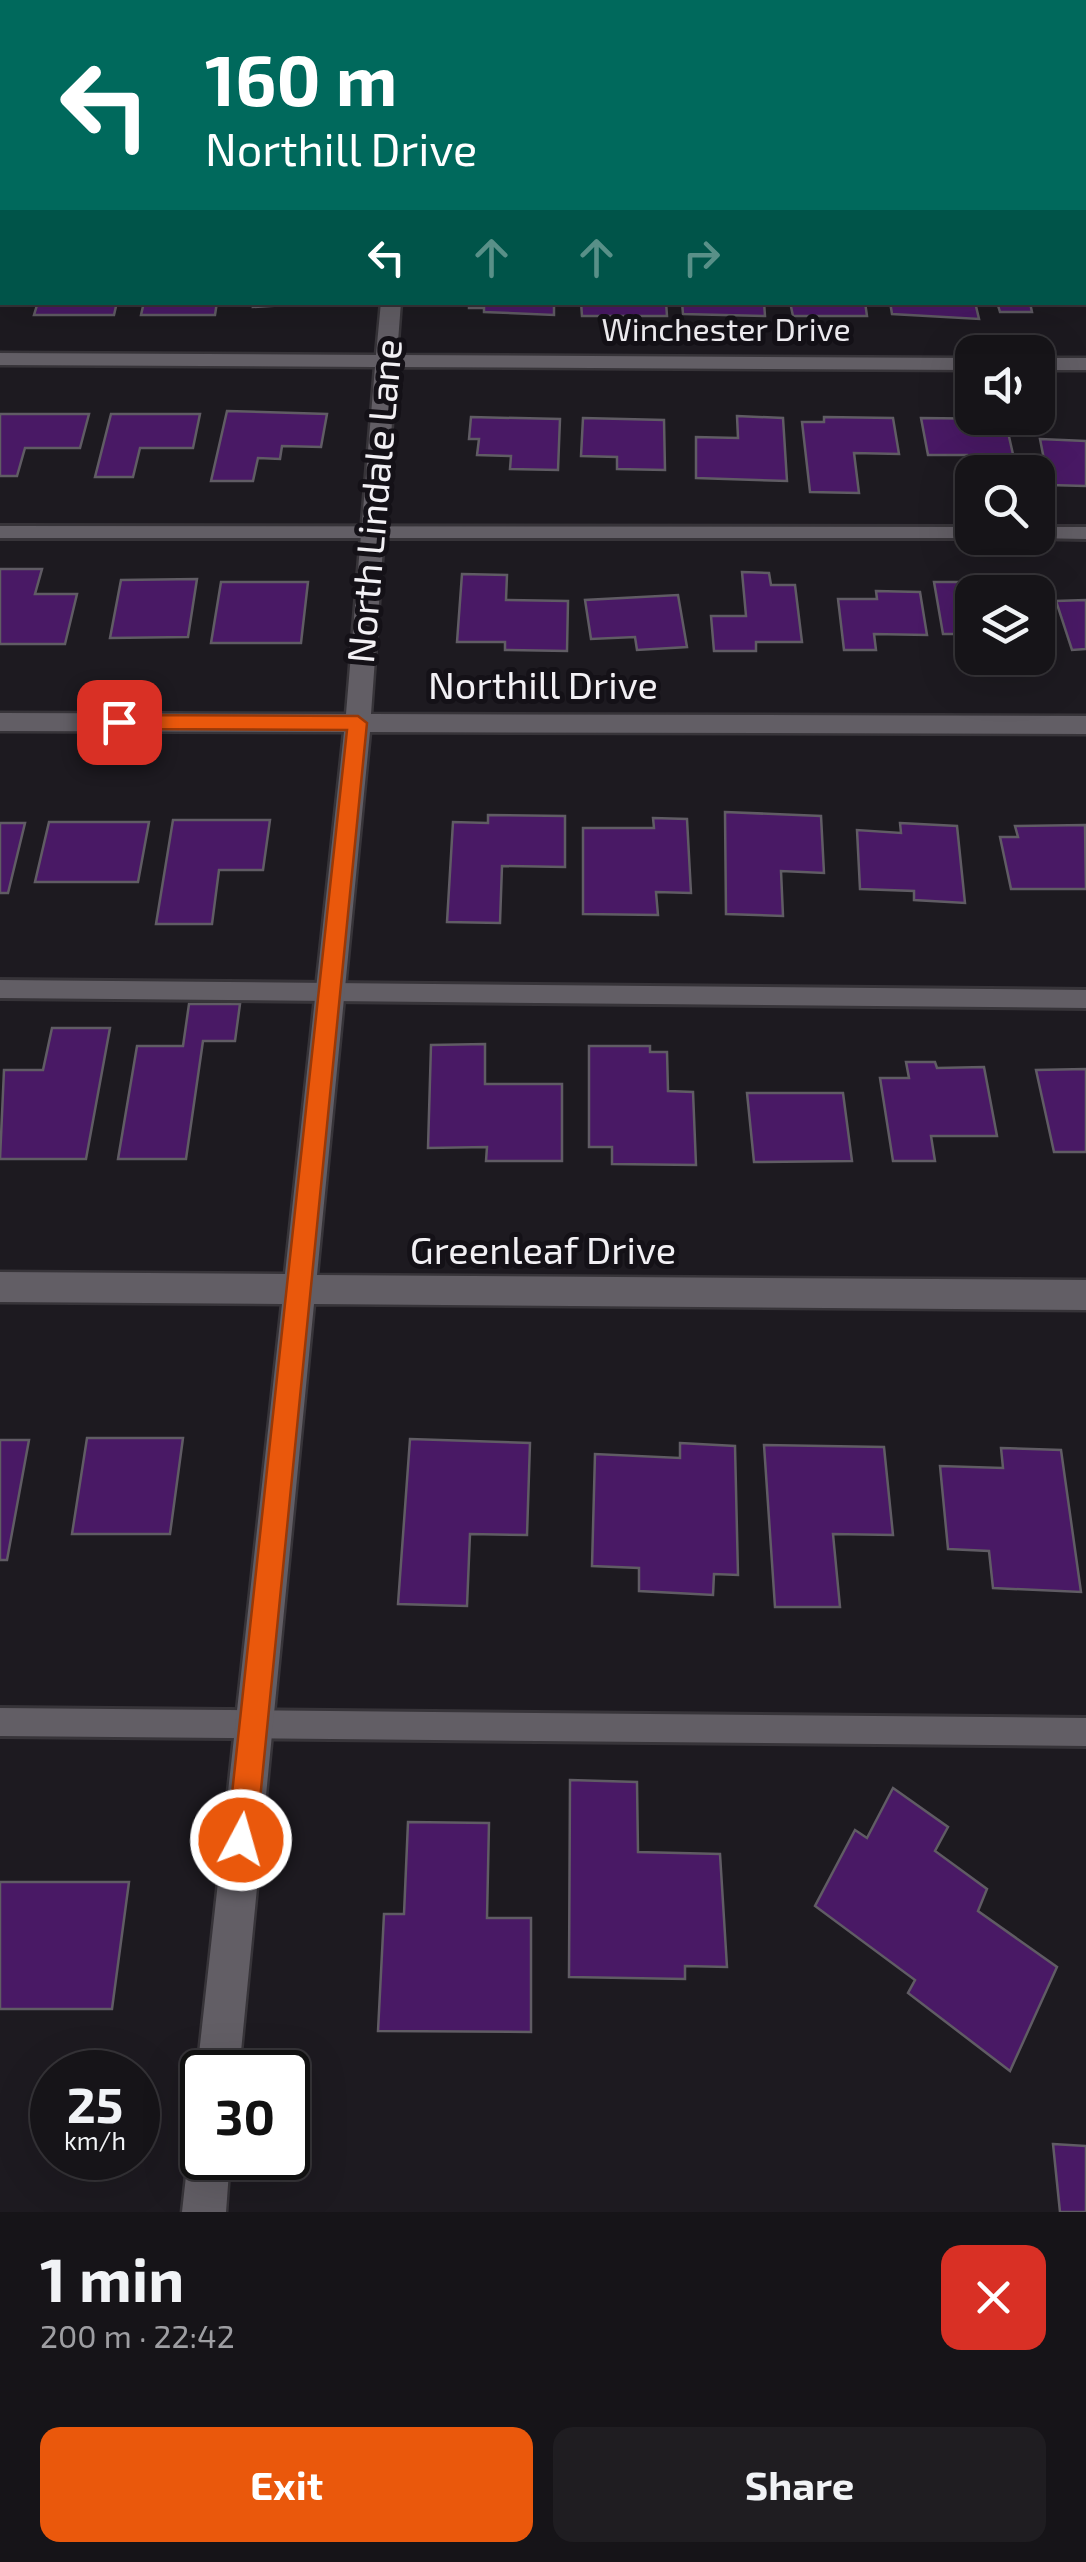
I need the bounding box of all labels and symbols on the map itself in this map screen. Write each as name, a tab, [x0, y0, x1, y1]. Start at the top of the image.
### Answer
street label: Winchester Drive	[601, 309, 851, 347]
street label: North Lindale Lane	[336, 337, 410, 665]
street label: Northill Drive	[428, 661, 658, 707]
pin	[77, 680, 162, 765]
street label: Greenleaf Drive	[410, 1226, 676, 1272]
position arrow	[189, 1788, 293, 1892]
speed limit sign: 30	[180, 2050, 310, 2180]

